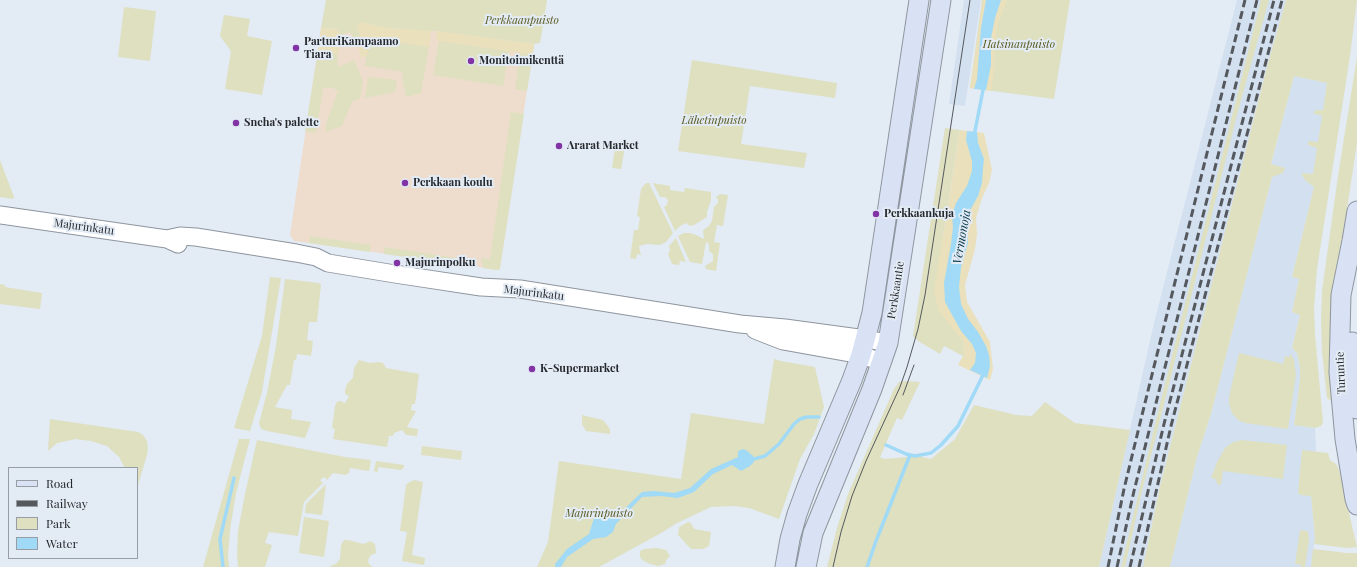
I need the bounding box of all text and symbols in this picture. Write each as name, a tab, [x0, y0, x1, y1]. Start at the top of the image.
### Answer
park label: Perkkaanpuisto	[485, 14, 559, 28]
place label: ParturiKampaamo Tiara	[304, 35, 399, 61]
park label: Hatsinanpuisto	[983, 38, 1055, 52]
marker: ParturiKampaamo Tiara	[291, 43, 301, 53]
place label: Monitoimikenttä	[479, 54, 564, 68]
marker: Monitoimikenttä	[466, 56, 476, 66]
park label: Lähetinpuisto	[681, 114, 747, 128]
place label: Sneha's palette	[244, 116, 319, 130]
marker: Sneha's palette	[231, 118, 241, 128]
place label: Ararat Market	[567, 139, 639, 153]
marker: Ararat Market	[554, 141, 564, 151]
place label: Perkkaan koulu	[413, 176, 493, 190]
marker: Perkkaan koulu	[400, 178, 410, 188]
place label: Perkkaankuja	[884, 207, 954, 221]
marker: Perkkaankuja	[871, 209, 881, 219]
water label: Vermonoja	[950, 209, 974, 265]
street label: Majurinkatu	[53, 216, 115, 238]
place label: Majurinpolku	[405, 256, 475, 270]
marker: Majurinpolku	[392, 258, 402, 268]
street label: Perkkaantie	[885, 260, 907, 320]
street label: Majurinkatu	[503, 283, 565, 303]
street label: Turuntie	[1334, 351, 1348, 395]
place label: K-Supermarket	[540, 362, 619, 376]
marker: K-Supermarket	[527, 364, 537, 374]
legend	[8, 467, 138, 559]
text: Road	[46, 475, 73, 491]
text: Railway	[46, 495, 88, 511]
park label: Majurinpuisto	[565, 507, 633, 521]
text: Park	[46, 515, 71, 531]
text: Water	[46, 535, 78, 551]

